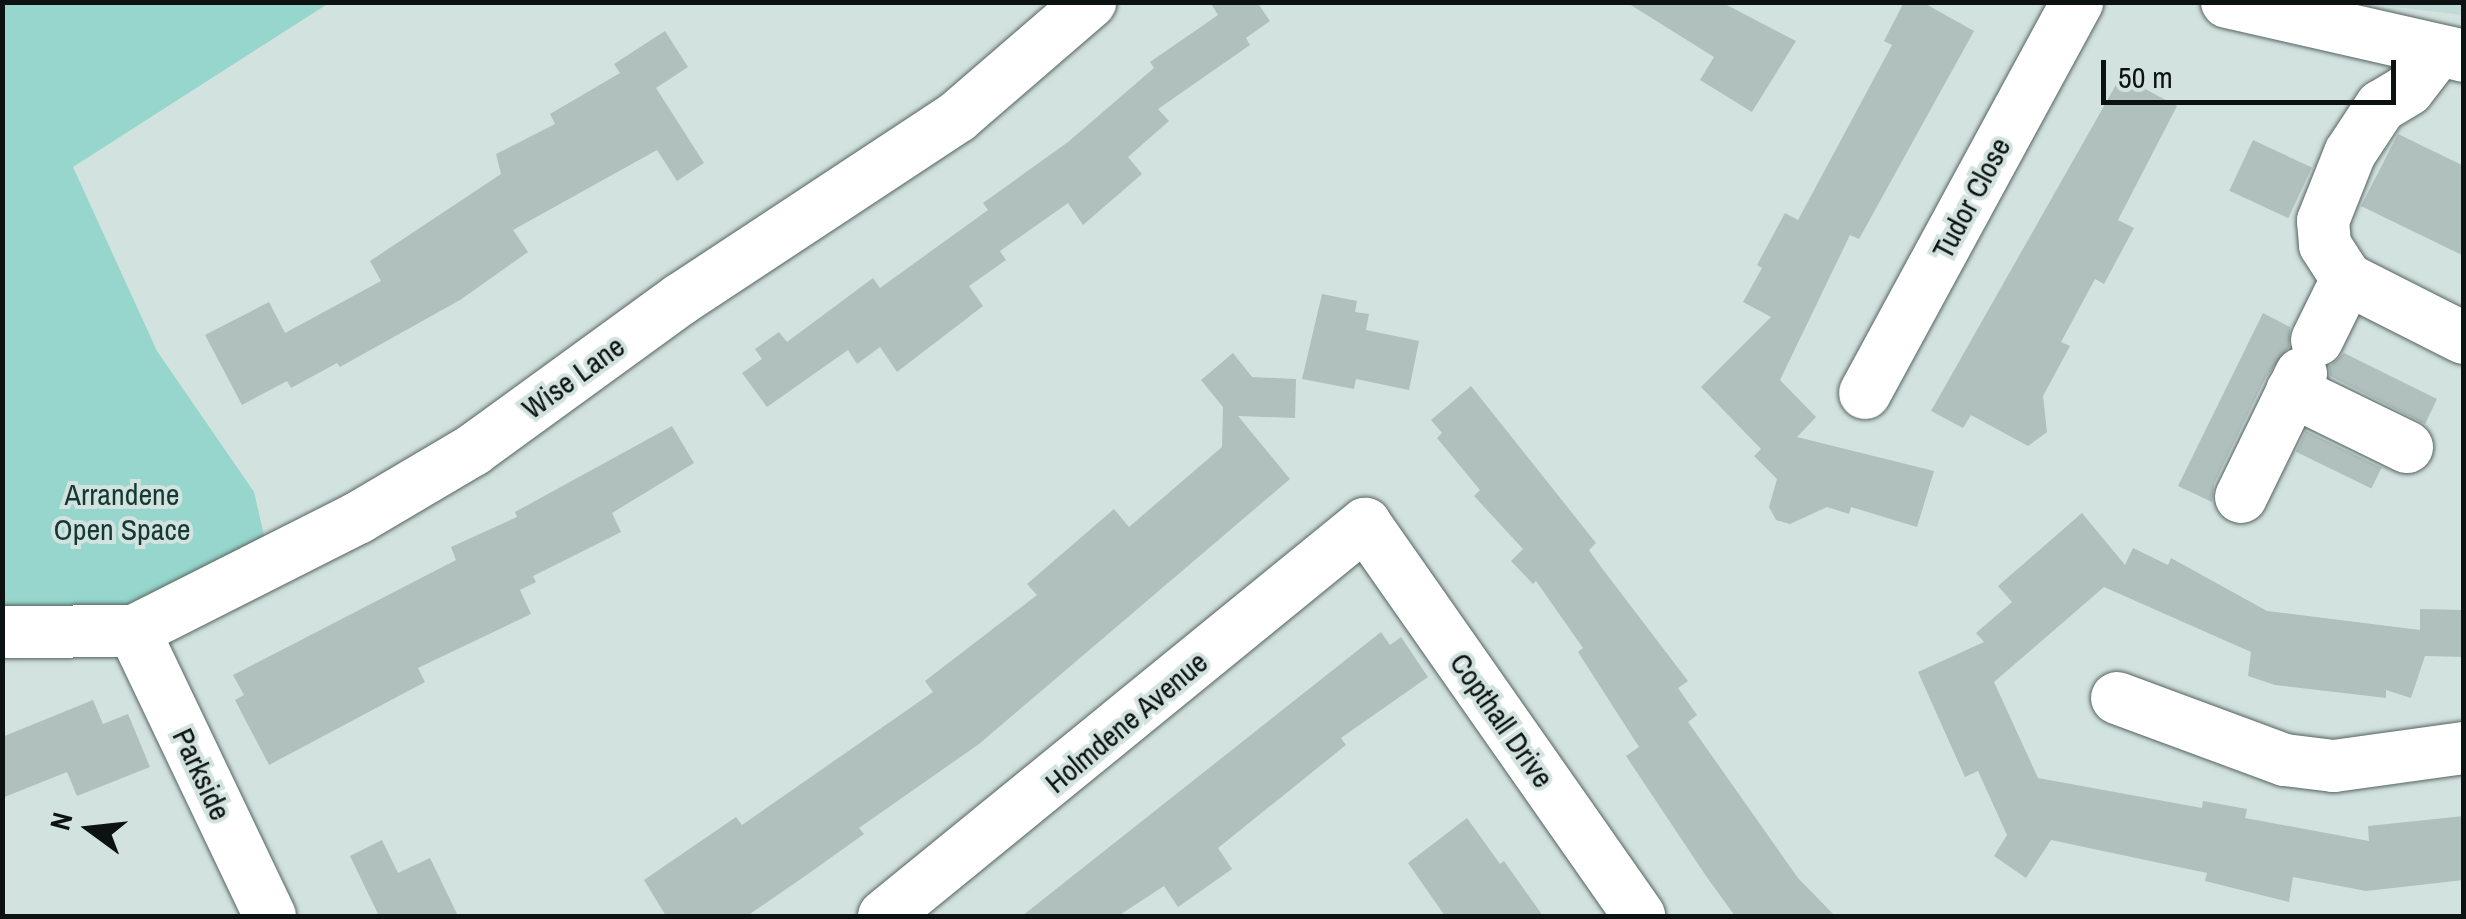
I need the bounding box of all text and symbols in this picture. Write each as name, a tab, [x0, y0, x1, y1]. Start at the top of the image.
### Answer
scale bar	[2106, 40, 2401, 102]
text: 50 m	[2118, 57, 2173, 97]
street label: Tudor Close	[1924, 131, 2018, 265]
street label: Wise Lane	[515, 328, 631, 426]
park label: Arrandene Open Space	[54, 476, 190, 546]
street label: Holmdene Avenue	[1037, 643, 1215, 801]
street label: Copthall Drive	[1443, 646, 1561, 794]
street label: Parkside	[165, 722, 239, 826]
north arrow	[40, 779, 140, 879]
text: N	[41, 808, 82, 834]

